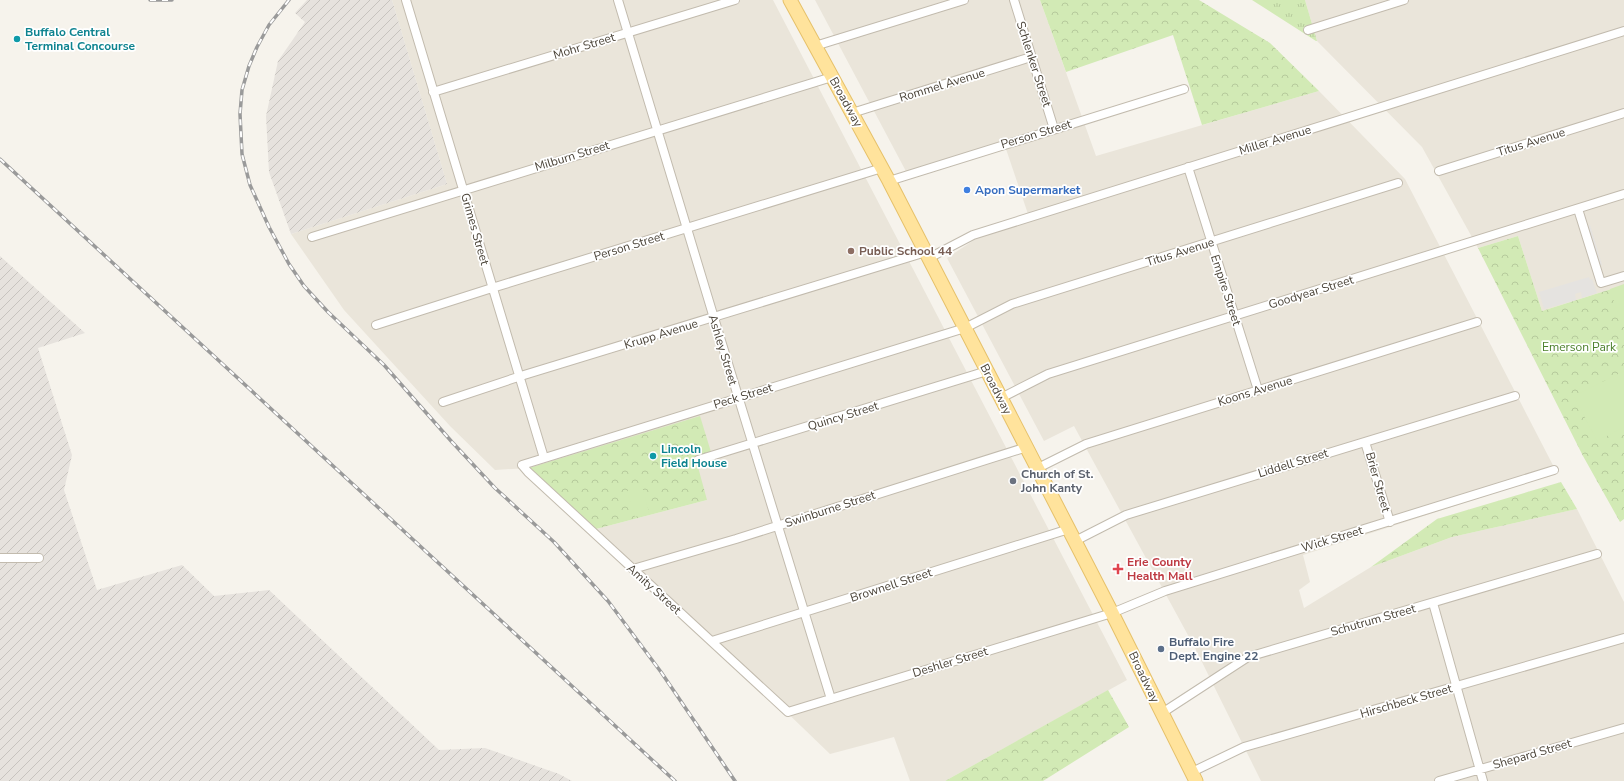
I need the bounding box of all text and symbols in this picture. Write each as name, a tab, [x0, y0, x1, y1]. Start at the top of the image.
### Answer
street label: Schlenker Street	[1013, 19, 1056, 109]
place label: Buffalo Central Terminal Concourse	[25, 24, 136, 54]
street label: Mohr Street	[551, 29, 618, 63]
marker: Buffalo Central Terminal Concourse	[12, 34, 22, 44]
street label: Rommel Avenue	[897, 64, 987, 106]
street label: Broadway	[826, 74, 867, 131]
street label: Person Street	[999, 115, 1074, 152]
street label: Miller Avenue	[1237, 121, 1313, 159]
street label: Titus Avenue	[1495, 124, 1567, 160]
street label: Milburn Street	[533, 137, 612, 175]
place label: Apon Supermarket	[975, 182, 1081, 198]
marker: Apon Supermarket	[962, 185, 972, 195]
street label: Grimes Street	[457, 191, 493, 268]
street label: Person Street	[592, 227, 667, 264]
street label: Titus Avenue	[1144, 234, 1216, 270]
place label: Public School 44	[859, 243, 952, 259]
marker: Public School 44	[846, 246, 856, 256]
street label: Empire Street	[1207, 253, 1245, 328]
street label: Goodyear Street	[1267, 271, 1356, 313]
street label: Ashley Street	[705, 313, 742, 388]
street label: Krupp Avenue	[622, 315, 700, 353]
park label: Emerson Park	[1542, 339, 1617, 355]
street label: Broadway	[976, 361, 1016, 418]
street label: Koons Avenue	[1216, 372, 1294, 410]
street label: Peck Street	[711, 379, 775, 413]
street label: Quincy Street	[806, 397, 881, 434]
place label: Lincoln Field House	[661, 441, 728, 471]
street label: Liddell Street	[1256, 445, 1331, 481]
street label: Brier Street	[1362, 450, 1394, 515]
marker: Lincoln Field House	[648, 451, 658, 461]
place label: Church of St. John Kanty	[1020, 466, 1093, 496]
marker: Church of St. John Kanty	[1008, 476, 1018, 486]
street label: Swinburne Street	[783, 487, 878, 531]
street label: Wick Street	[1299, 522, 1365, 556]
place label: Erie County Health Mall	[1127, 554, 1193, 584]
street label: Amity Street	[623, 560, 685, 618]
marker: Erie County Health Mall	[1112, 563, 1124, 575]
street label: Brownell Street	[848, 564, 935, 606]
street label: Schutrum Street	[1329, 600, 1418, 640]
place label: Buffalo Fire Dept. Engine 22	[1169, 634, 1259, 664]
street label: Deshler Street	[910, 643, 990, 681]
marker: Buffalo Fire Dept. Engine 22	[1156, 644, 1166, 654]
street label: Broadway	[1125, 649, 1164, 706]
street label: Hirschbeck Street	[1358, 680, 1455, 722]
street label: Shepard Street	[1491, 735, 1574, 773]

